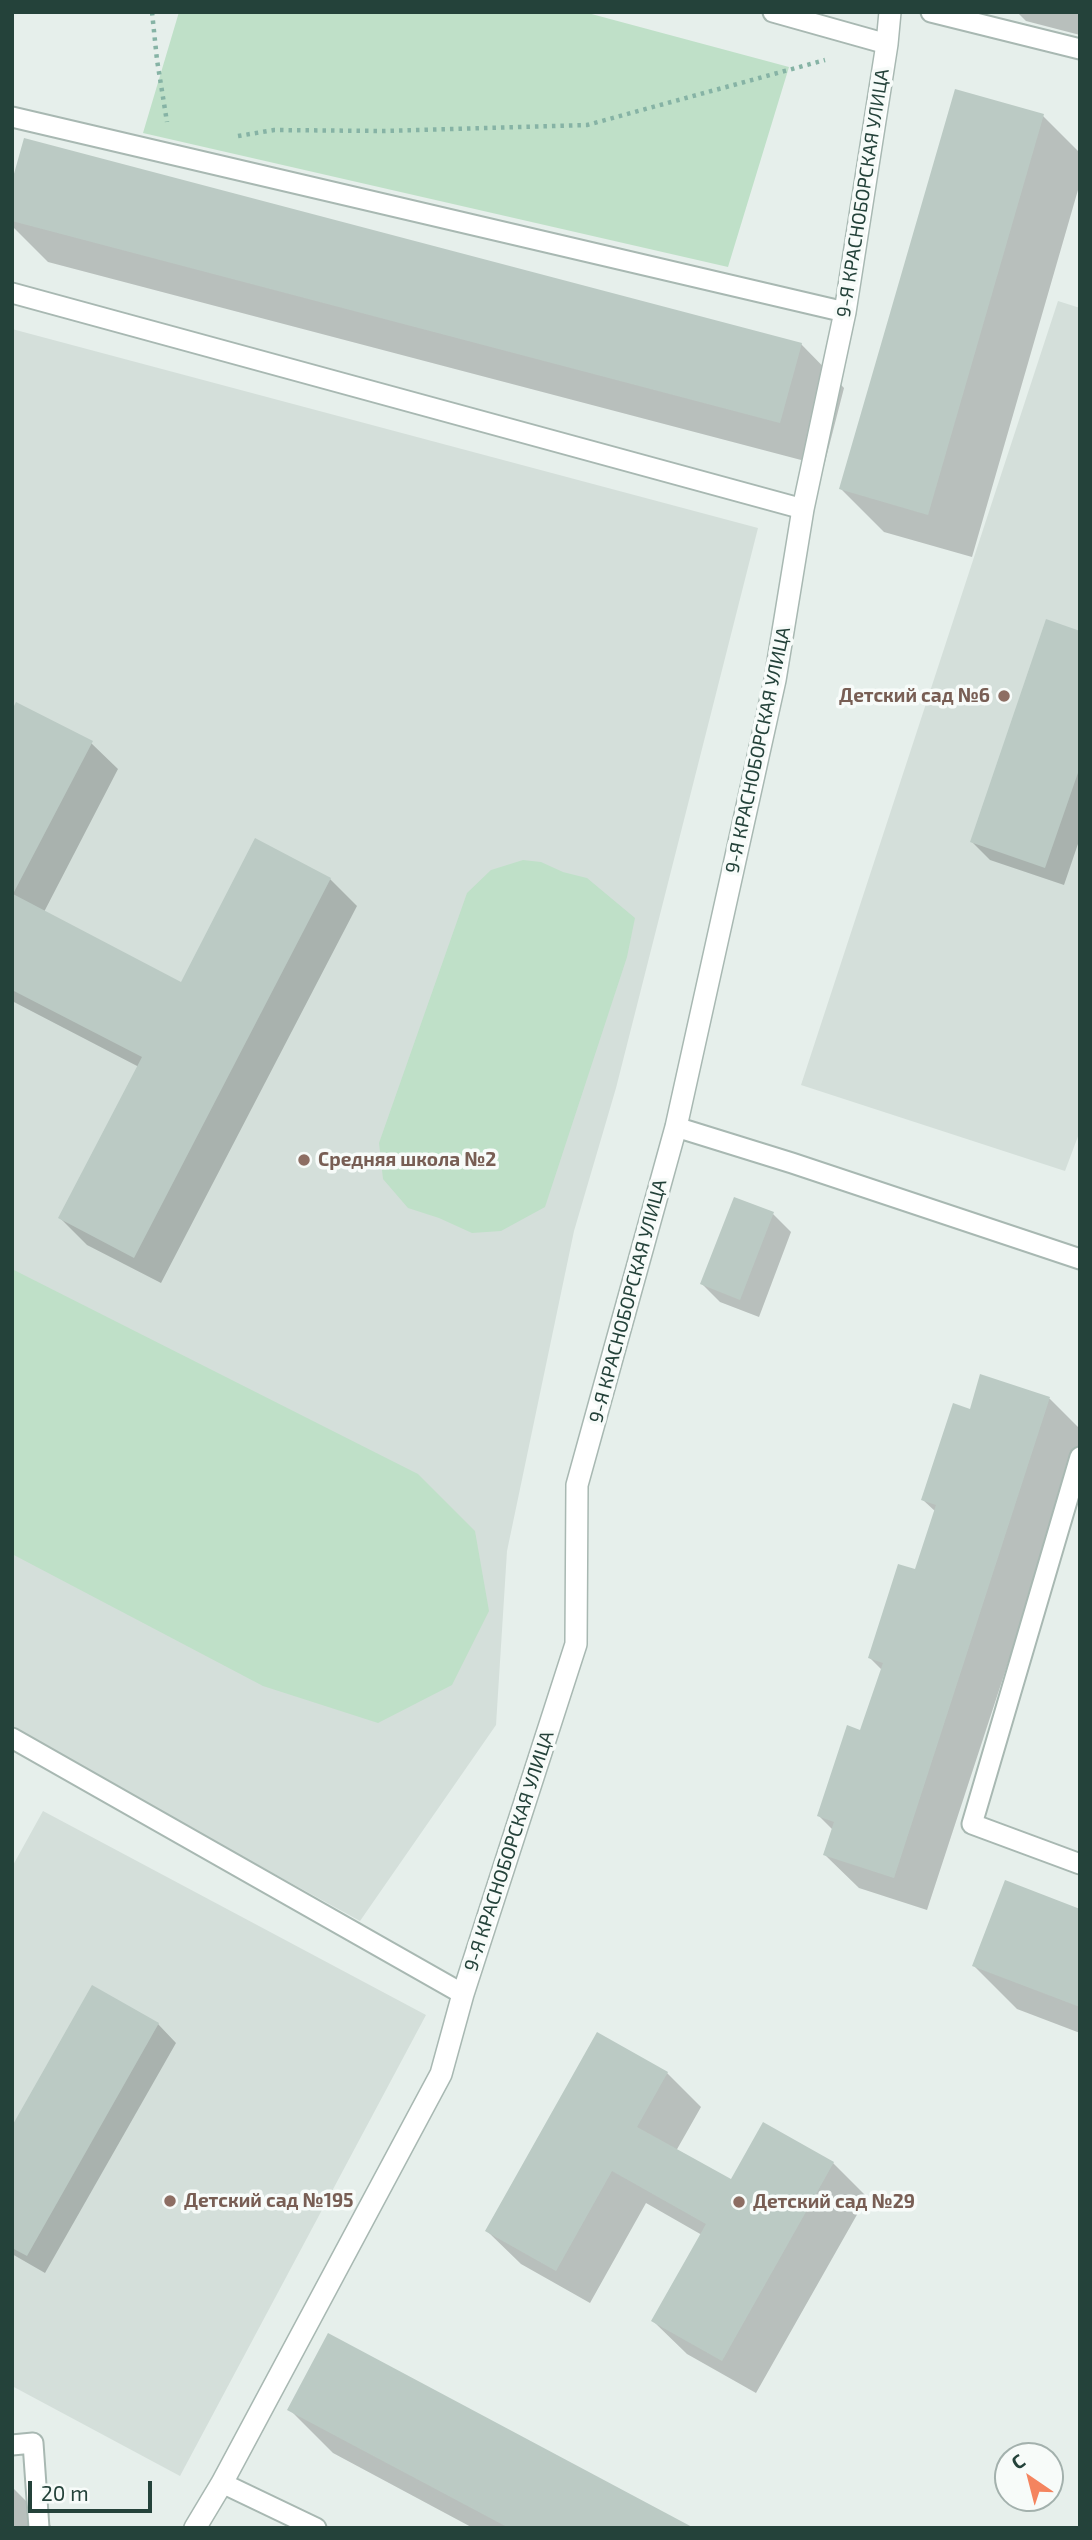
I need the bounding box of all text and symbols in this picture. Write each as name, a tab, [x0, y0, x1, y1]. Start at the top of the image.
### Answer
street label: 9-Я КРАСНОБОРСКАЯ УЛИЦА	[832, 67, 894, 319]
street label: 9-Я КРАСНОБОРСКАЯ УЛИЦА	[721, 625, 795, 875]
place label: Детский сад №6	[839, 685, 990, 707]
marker: Детский сад №6	[996, 688, 1012, 704]
place label: Средняя школа №2	[318, 1149, 496, 1171]
marker: Средняя школа №2	[296, 1152, 312, 1168]
street label: 9-Я КРАСНОБОРСКАЯ УЛИЦА	[584, 1177, 672, 1425]
street label: 9-Я КРАСНОБОРСКАЯ УЛИЦА	[459, 1728, 559, 1974]
place label: Детский сад №195	[184, 2190, 354, 2212]
place label: Детский сад №29	[753, 2191, 915, 2213]
marker: Детский сад №195	[162, 2193, 178, 2209]
marker: Детский сад №29	[731, 2194, 747, 2210]
north arrow	[994, 2442, 1064, 2512]
text: С	[1007, 2448, 1029, 2474]
scale bar	[32, 2466, 156, 2510]
text: 20 m	[41, 2480, 89, 2505]

